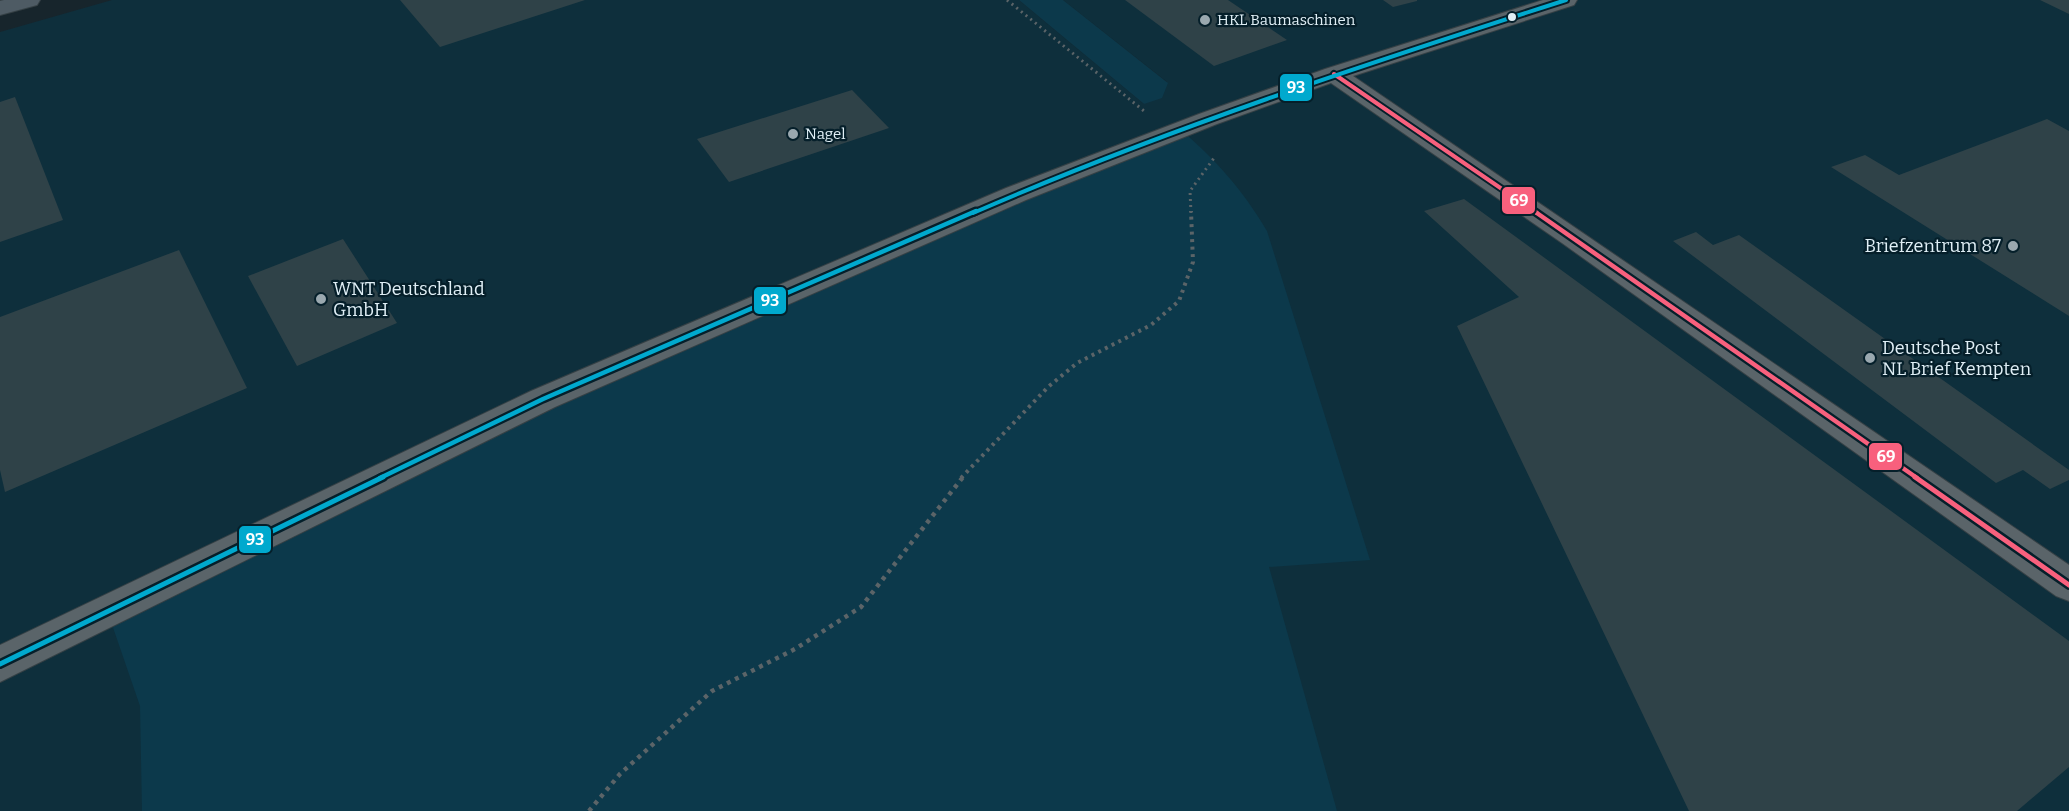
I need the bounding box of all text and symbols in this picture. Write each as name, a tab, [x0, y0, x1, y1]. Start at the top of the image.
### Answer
place label: HKL Baumaschinen	[1217, 11, 1356, 29]
unlabelled marker	[1506, 11, 1518, 23]
marker: HKL Baumaschinen	[1198, 13, 1212, 27]
line badge: 93	[1279, 73, 1313, 102]
text: 93	[1287, 78, 1305, 97]
place label: Nagel	[805, 125, 846, 143]
marker: Nagel	[786, 127, 800, 141]
line badge: 69	[1501, 186, 1536, 215]
text: 69	[1510, 191, 1528, 210]
place label: Briefzentrum 87	[1864, 235, 2001, 257]
marker: Briefzentrum 87	[2006, 239, 2020, 253]
place label: WNT Deutschland GmbH	[333, 278, 485, 321]
line badge: 93	[753, 286, 787, 315]
text: 93	[761, 291, 779, 310]
marker: WNT Deutschland GmbH	[314, 292, 328, 306]
place label: Deutsche Post NL Brief Kempten	[1882, 337, 2032, 380]
marker: Deutsche Post NL Brief Kempten	[1863, 351, 1877, 365]
line badge: 69	[1868, 442, 1903, 471]
text: 69	[1877, 447, 1895, 466]
line badge: 93	[238, 525, 272, 554]
text: 93	[246, 530, 264, 549]

